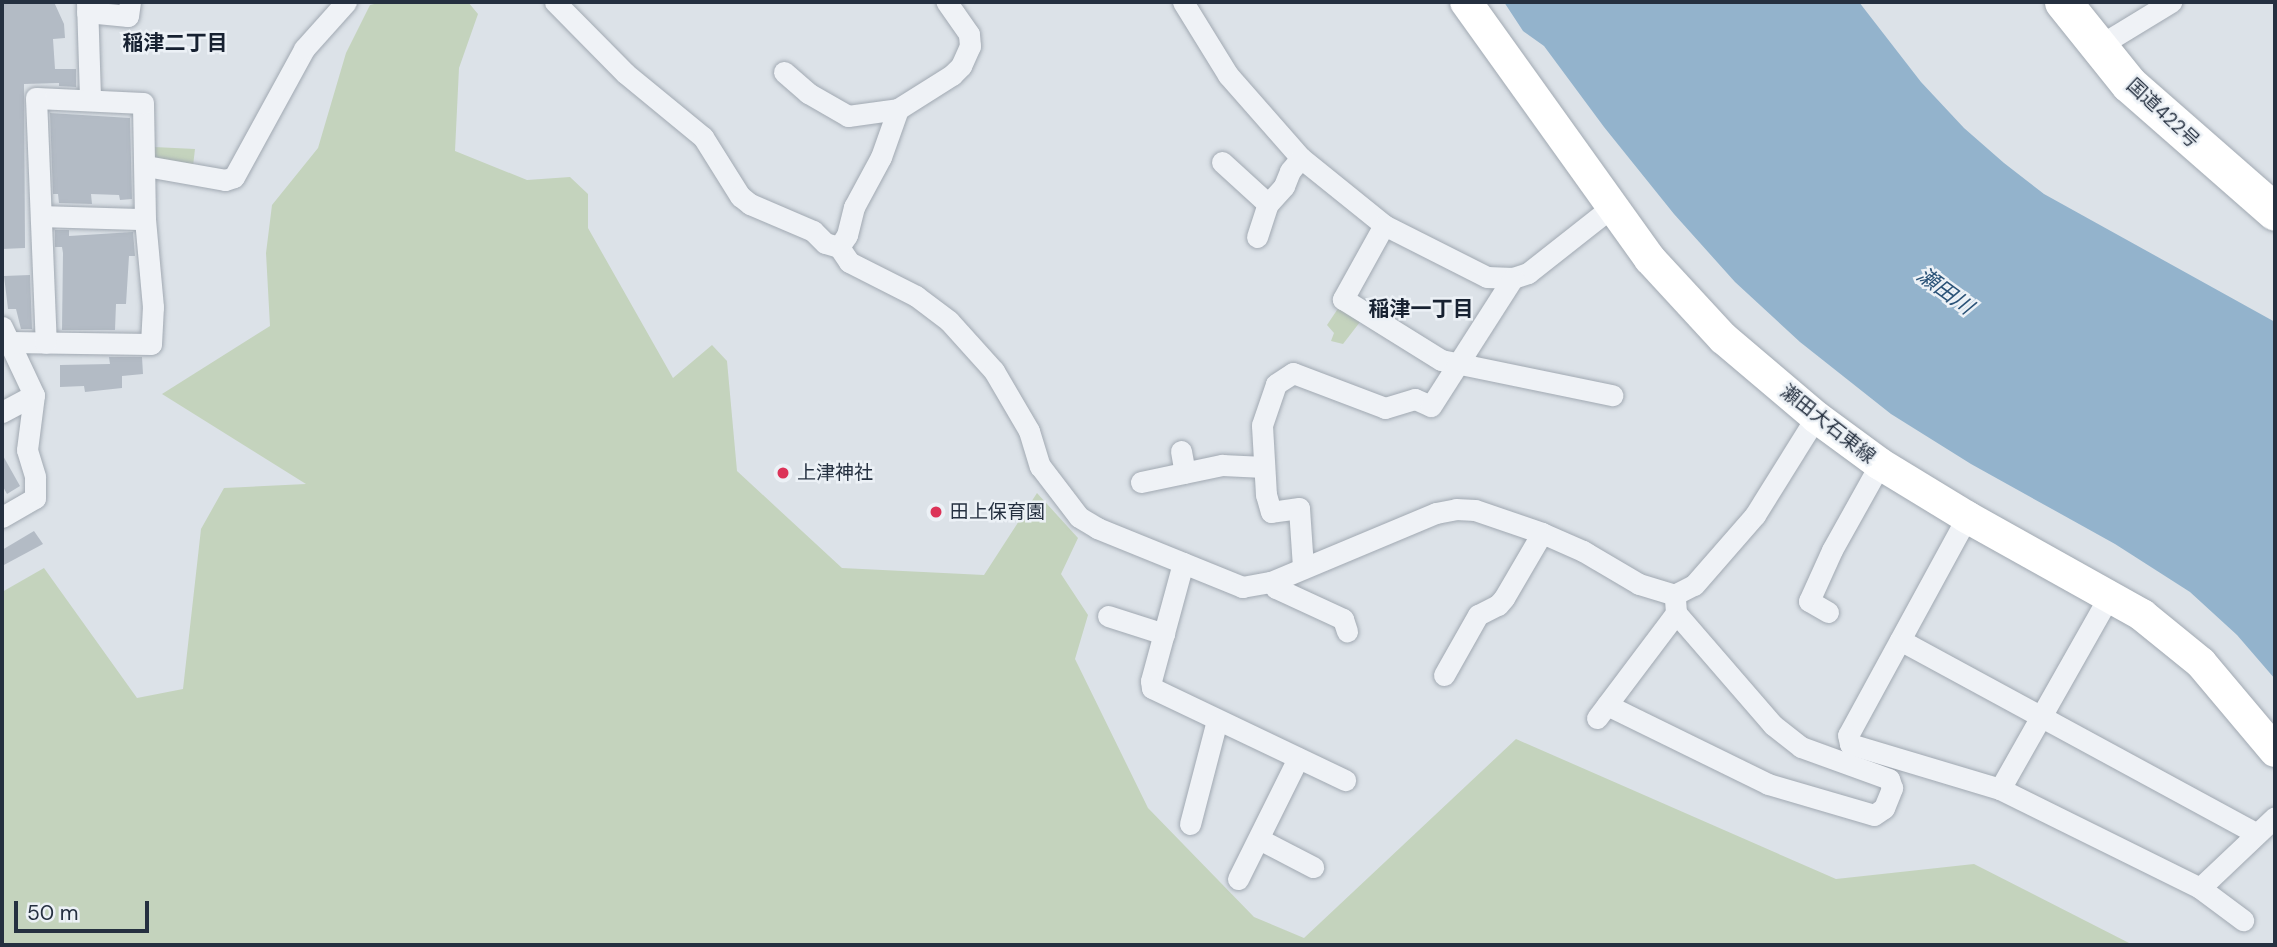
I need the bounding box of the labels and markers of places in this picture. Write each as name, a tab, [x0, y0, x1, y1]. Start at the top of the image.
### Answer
place label: 上津神社	[797, 462, 873, 484]
marker: 上津神社	[775, 465, 791, 481]
place label: 田上保育園	[950, 501, 1045, 523]
marker: 田上保育園	[928, 504, 944, 520]

